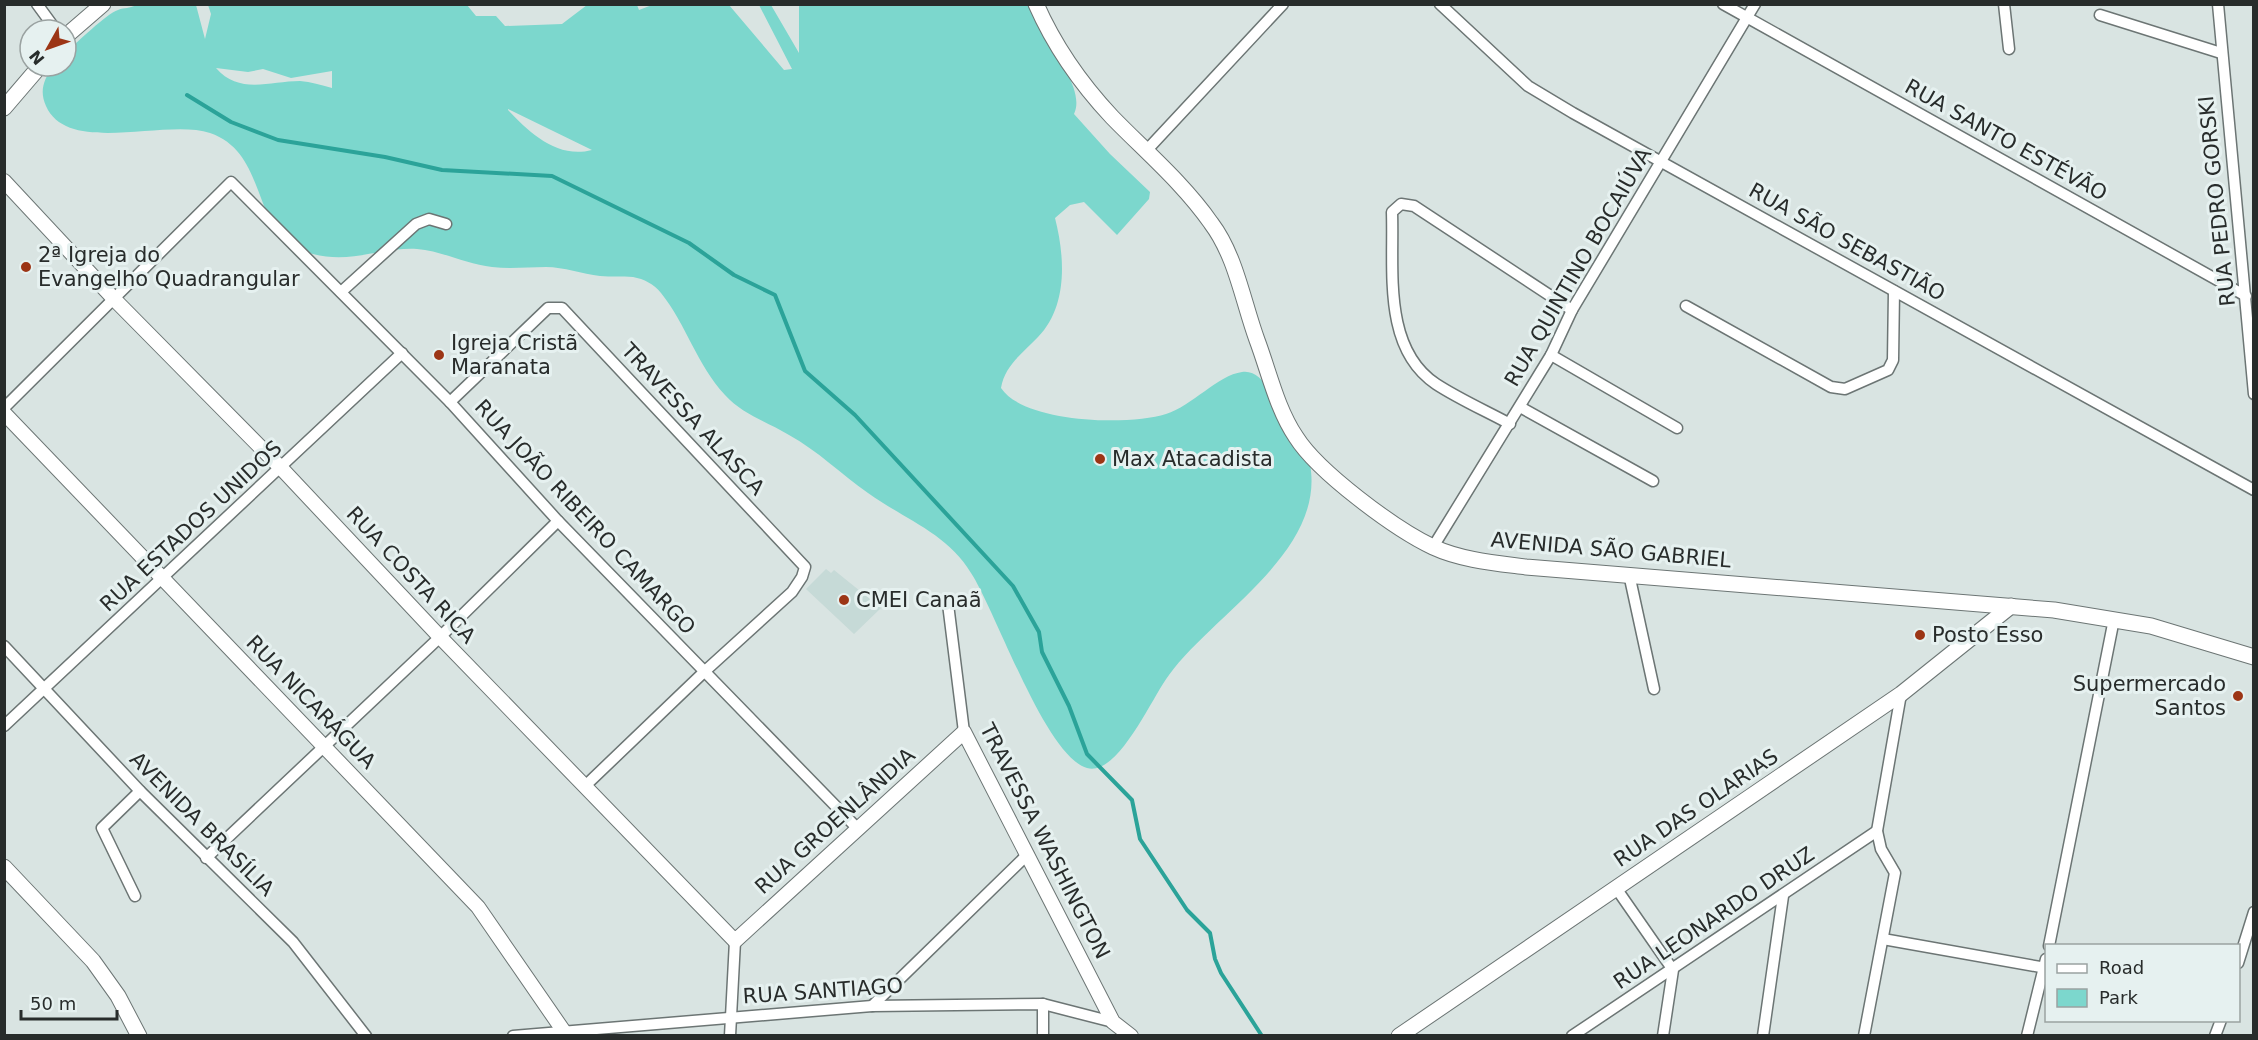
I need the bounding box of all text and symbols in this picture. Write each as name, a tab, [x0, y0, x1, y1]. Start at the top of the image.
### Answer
north arrow	[18, 18, 78, 78]
text: N	[25, 46, 48, 69]
street label: RUA SANTO ESTÉVÃO	[1901, 73, 2112, 206]
street label: RUA PEDRO GORSKI	[2194, 95, 2240, 307]
street label: RUA QUINTINO BOCAIÚVA	[1499, 142, 1657, 390]
street label: RUA SÃO SEBASTIÃO	[1745, 176, 1950, 306]
place label: 2ª Igreja do Evangelho Quadrangular	[38, 243, 300, 291]
marker: 2ª Igreja do Evangelho Quadrangular	[19, 260, 33, 274]
place label: Igreja Cristã Maranata	[451, 331, 578, 379]
street label: TRAVESSA ALASCA	[616, 337, 770, 500]
marker: Igreja Cristã Maranata	[432, 348, 446, 362]
street label: RUA JOÃO RIBEIRO CAMARGO	[470, 393, 702, 639]
street label: RUA ESTADOS UNIDOS	[95, 436, 287, 616]
place label: Max Atacadista	[1112, 447, 1273, 471]
marker: Max Atacadista	[1093, 452, 1107, 466]
street label: RUA COSTA RICA	[342, 502, 481, 649]
street label: AVENIDA SÃO GABRIEL	[1490, 526, 1733, 572]
place label: CMEI Canaã	[856, 588, 982, 612]
marker: CMEI Canaã	[837, 593, 851, 607]
place label: Posto Esso	[1932, 623, 2043, 647]
marker: Posto Esso	[1913, 628, 1927, 642]
street label: RUA NICARÁGUA	[241, 630, 382, 774]
place label: Supermercado Santos	[2073, 672, 2226, 720]
marker: Supermercado Santos	[2231, 689, 2245, 703]
street label: TRAVESSA WASHINGTON	[975, 718, 1115, 963]
street label: RUA GROENLÂNDIA	[750, 742, 920, 899]
street label: RUA DAS OLARIAS	[1609, 744, 1783, 872]
street label: AVENIDA BRASÍLIA	[125, 746, 280, 901]
street label: RUA LEONARDO DRUZ	[1609, 842, 1819, 994]
legend	[2045, 944, 2240, 1022]
text: Road	[2099, 957, 2144, 978]
street label: RUA SANTIAGO	[742, 973, 904, 1009]
scale bar	[21, 983, 117, 1021]
text: Park	[2099, 987, 2138, 1008]
text: 50 m	[30, 993, 76, 1014]

